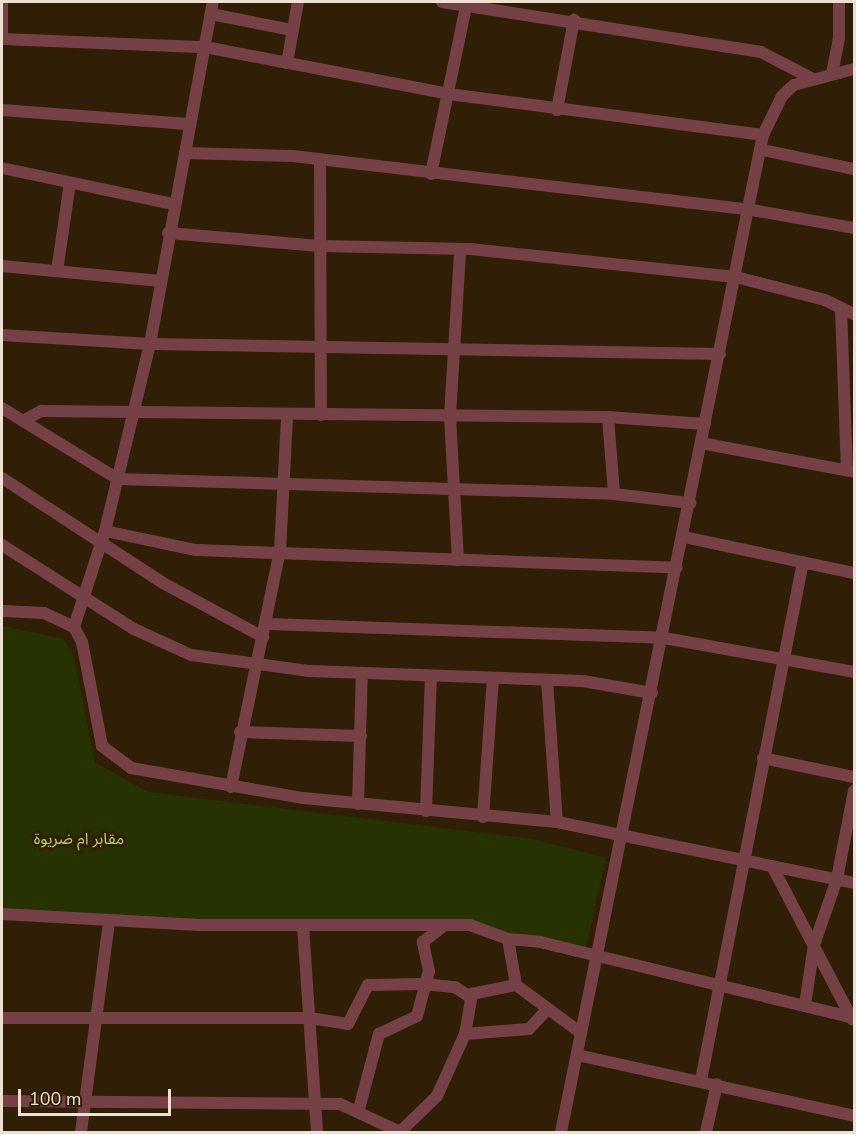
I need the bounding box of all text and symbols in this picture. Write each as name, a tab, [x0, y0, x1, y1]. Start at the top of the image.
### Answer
park label: مقابر ام ضريوة	[34, 829, 124, 849]
scale bar	[21, 1077, 174, 1115]
text: 100 m	[29, 1087, 81, 1111]

